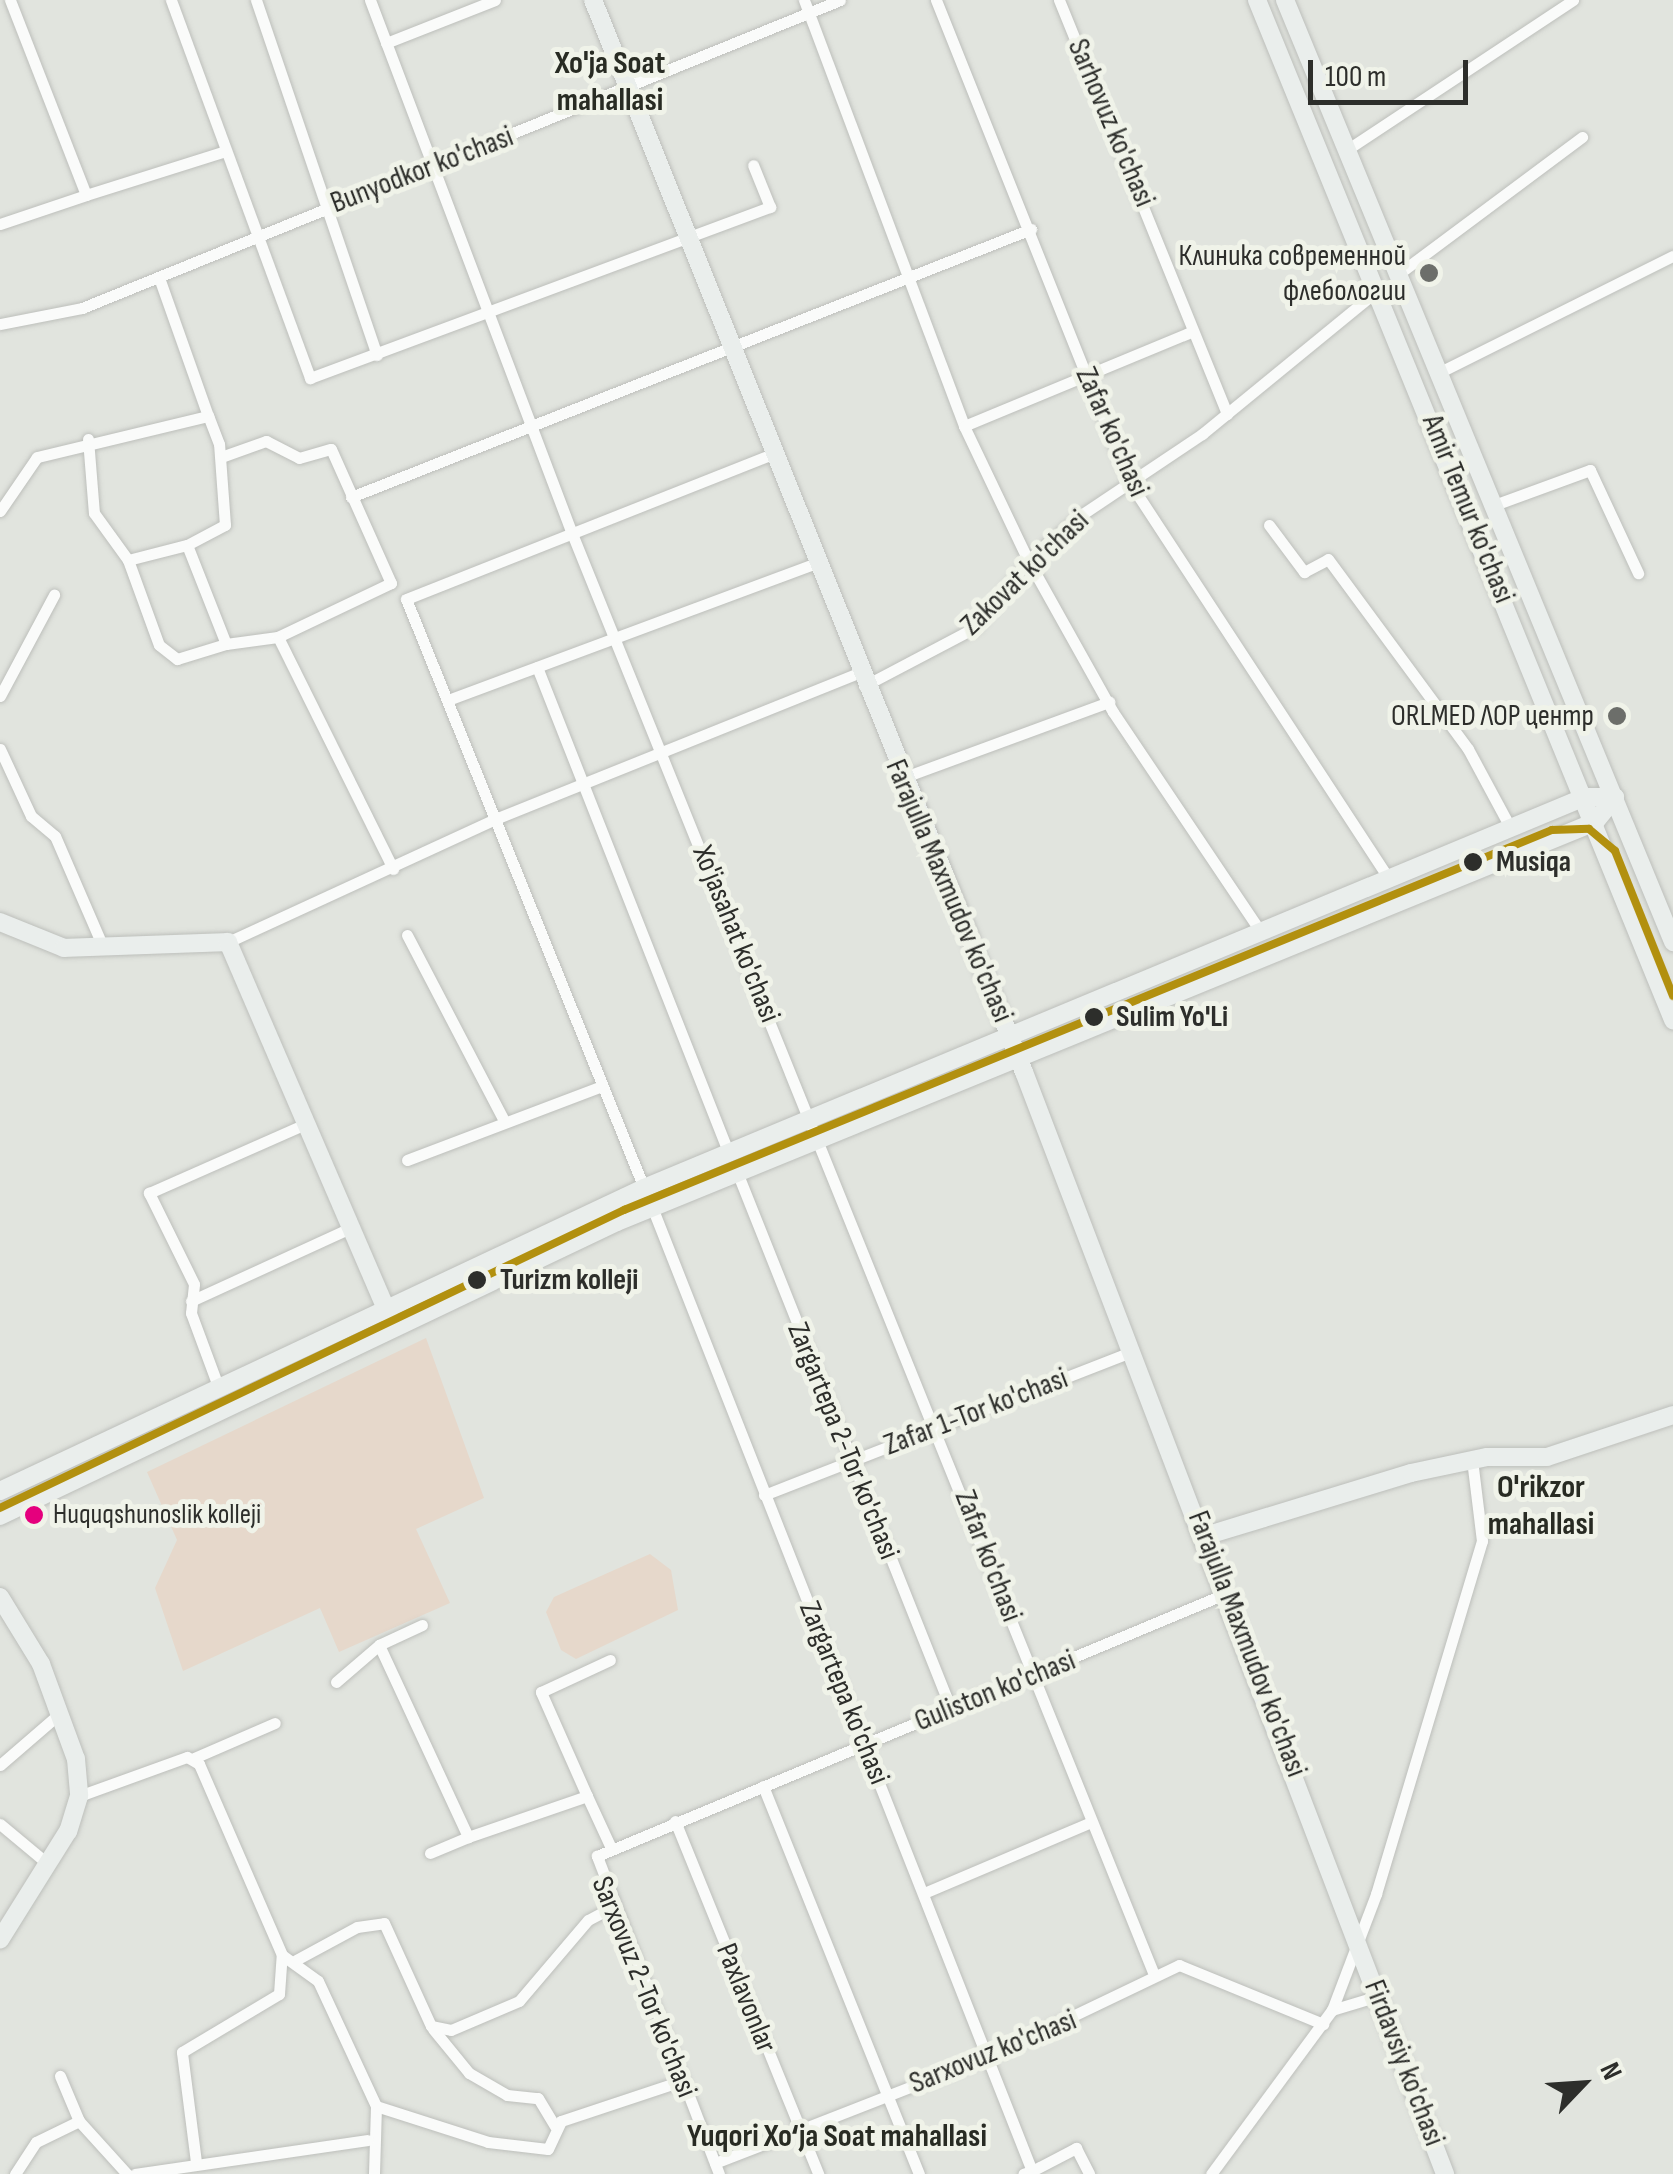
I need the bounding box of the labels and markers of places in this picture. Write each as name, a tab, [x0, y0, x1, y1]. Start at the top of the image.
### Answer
place label: Клиника современной флебологии	[1179, 238, 1406, 308]
marker: Клиника современной флебологии	[1416, 260, 1442, 286]
place label: ORLMED ЛОР центр	[1391, 698, 1594, 734]
marker: ORLMED ЛОР центр	[1604, 703, 1630, 729]
place label: Musiqa	[1496, 844, 1571, 880]
marker: Musiqa	[1460, 849, 1486, 875]
place label: Sulim Yo'Li	[1116, 999, 1228, 1035]
marker: Sulim Yo'Li	[1081, 1004, 1107, 1030]
place label: Turizm kolleji	[500, 1262, 638, 1298]
marker: Turizm kolleji	[464, 1267, 490, 1293]
place label: Huquqshunoslik kolleji	[53, 1498, 261, 1532]
marker: Huquqshunoslik kolleji	[24, 1505, 44, 1525]

